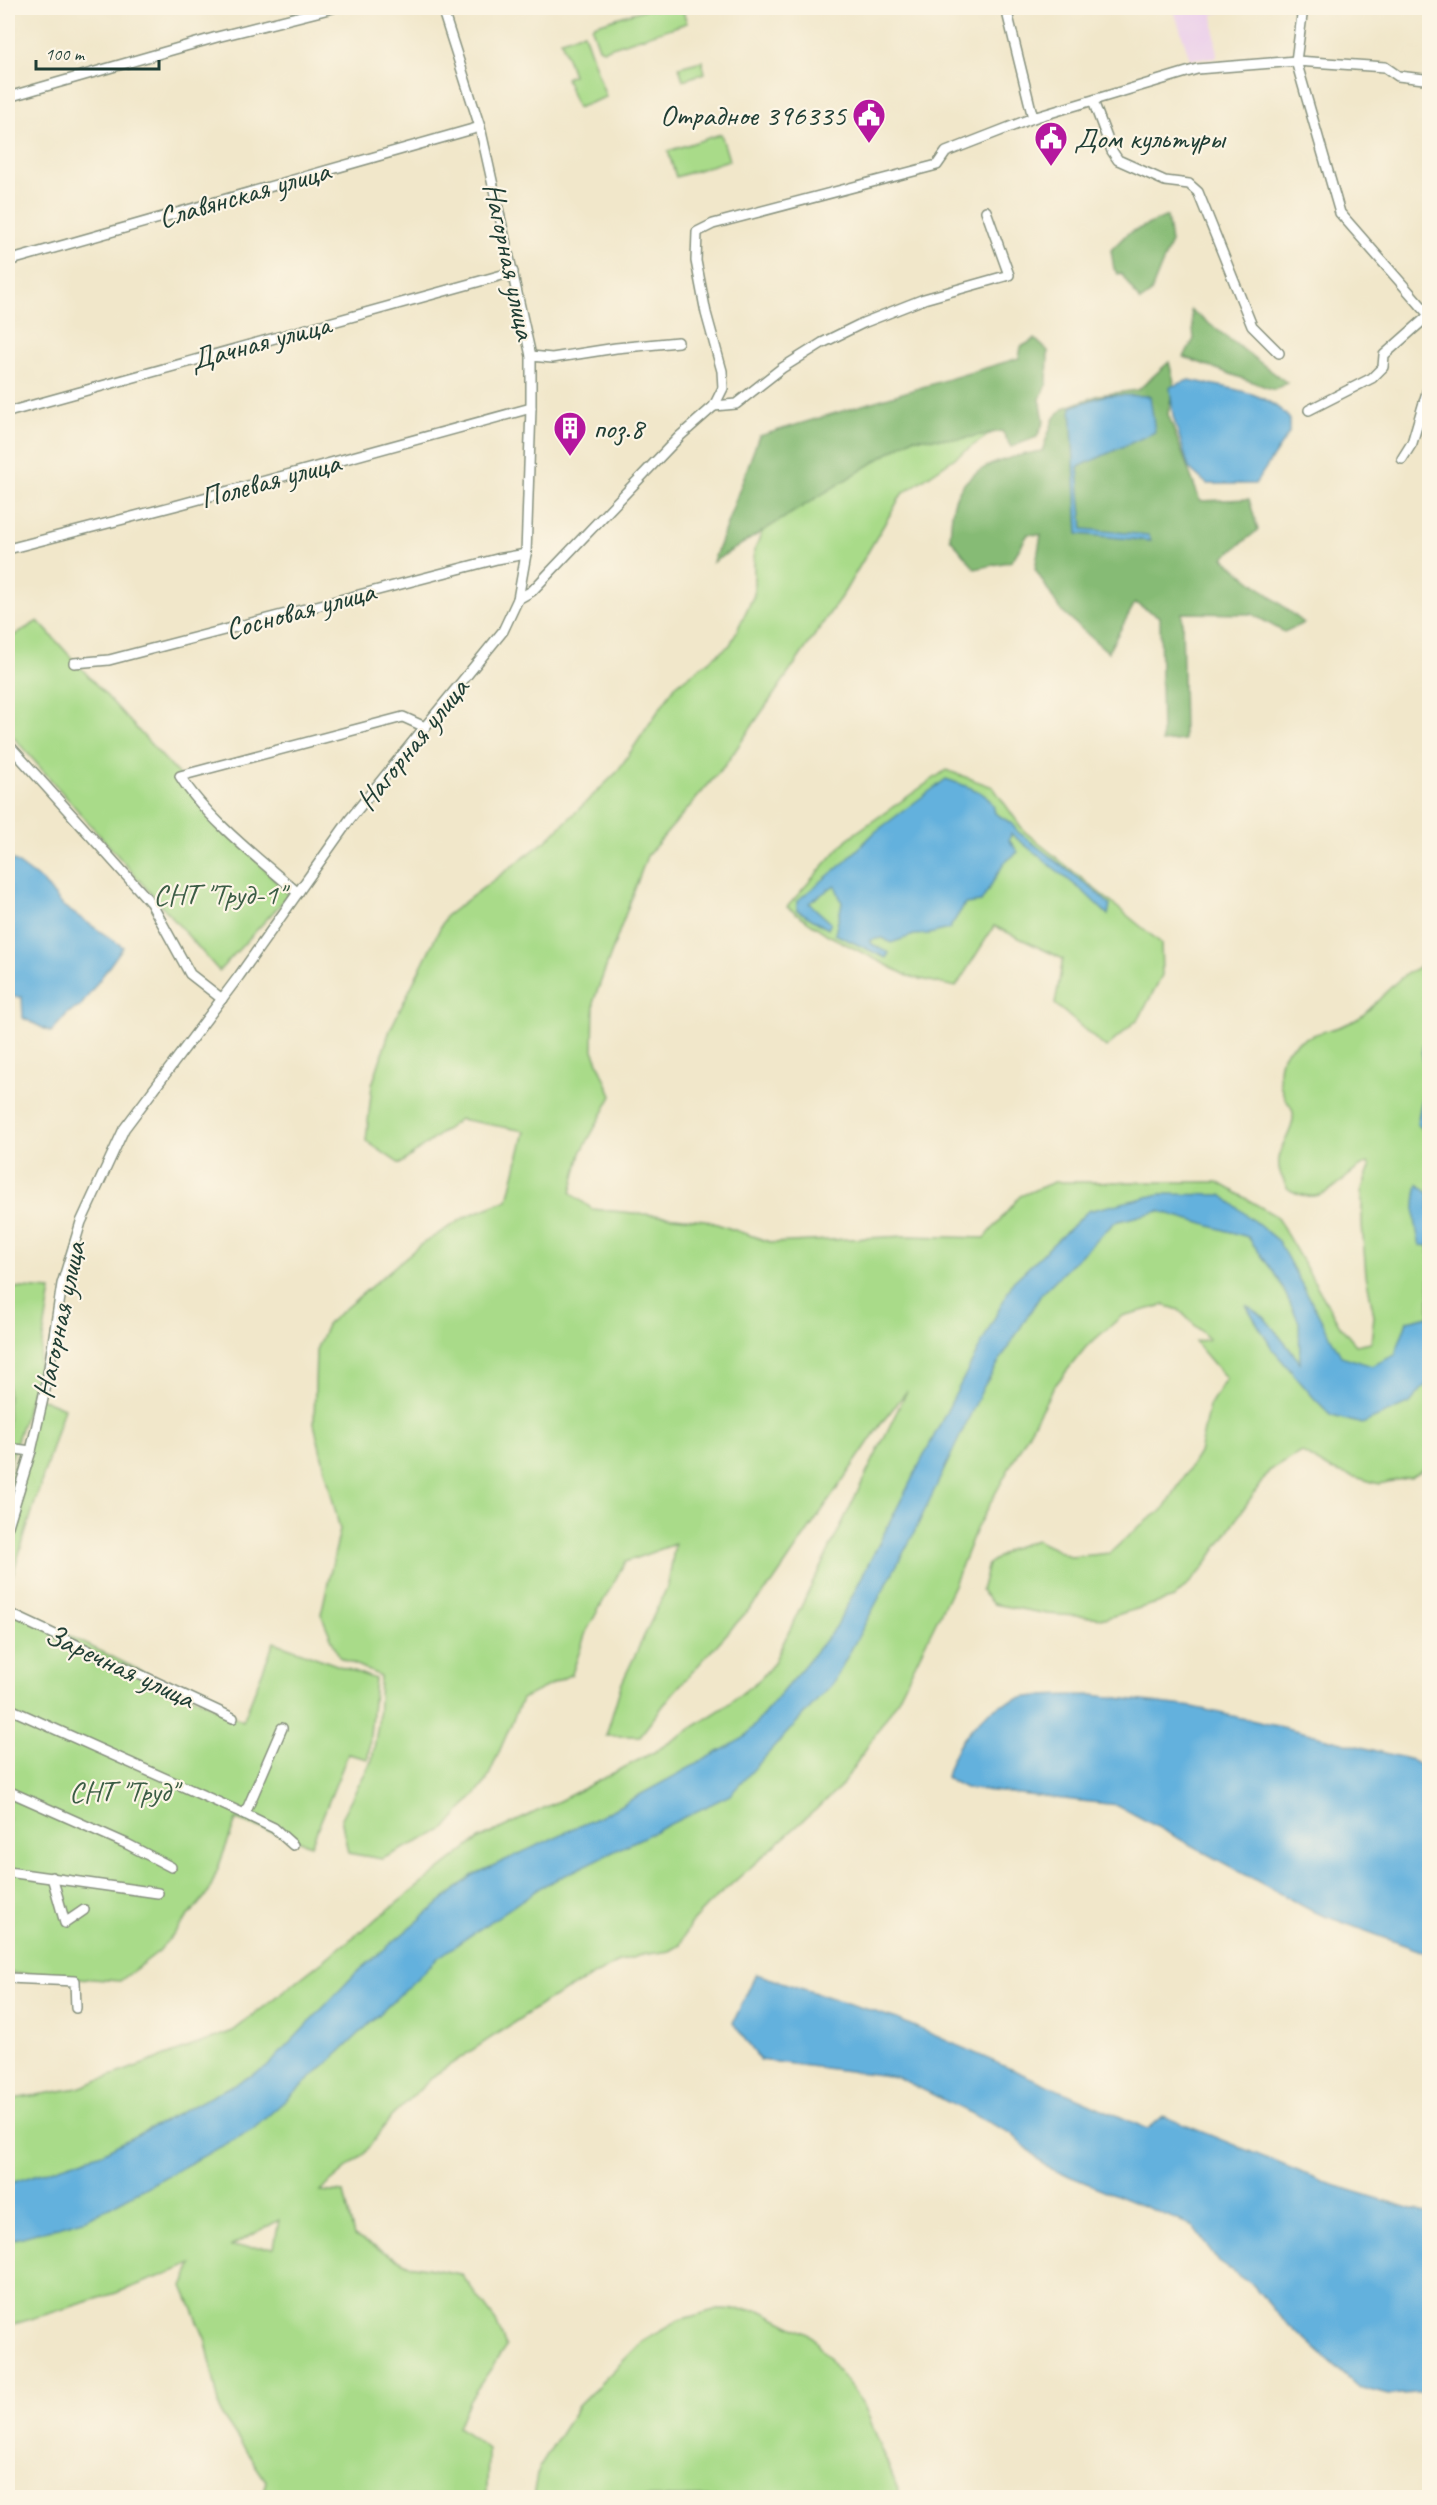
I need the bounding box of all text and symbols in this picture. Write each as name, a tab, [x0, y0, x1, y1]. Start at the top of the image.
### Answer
scale bar	[36, 33, 159, 71]
text: 100 m	[45, 43, 86, 65]
place label: Отрадное 396335	[660, 96, 847, 134]
public building icon: Отрадное 396335	[851, 97, 887, 144]
place label: Дом культуры	[1074, 119, 1227, 157]
public building icon: Дом культуры	[1033, 120, 1069, 167]
street label: Славянская улица	[154, 151, 336, 237]
street label: Нагорная улица	[475, 179, 546, 345]
street label: Дачная улица	[186, 304, 337, 379]
place label: поз.8	[593, 409, 646, 447]
building icon: поз.8	[552, 410, 588, 457]
street label: Полевая улица	[196, 443, 346, 517]
street label: Сосновая улица	[221, 571, 381, 648]
street label: Нагорная улица	[347, 669, 478, 818]
park label: СНТ "Труд-1"	[153, 875, 291, 913]
street label: Нагорная улица	[24, 1236, 95, 1402]
street label: Заречная улица	[39, 1615, 202, 1718]
park label: СНТ "Труд"	[69, 1772, 183, 1810]

